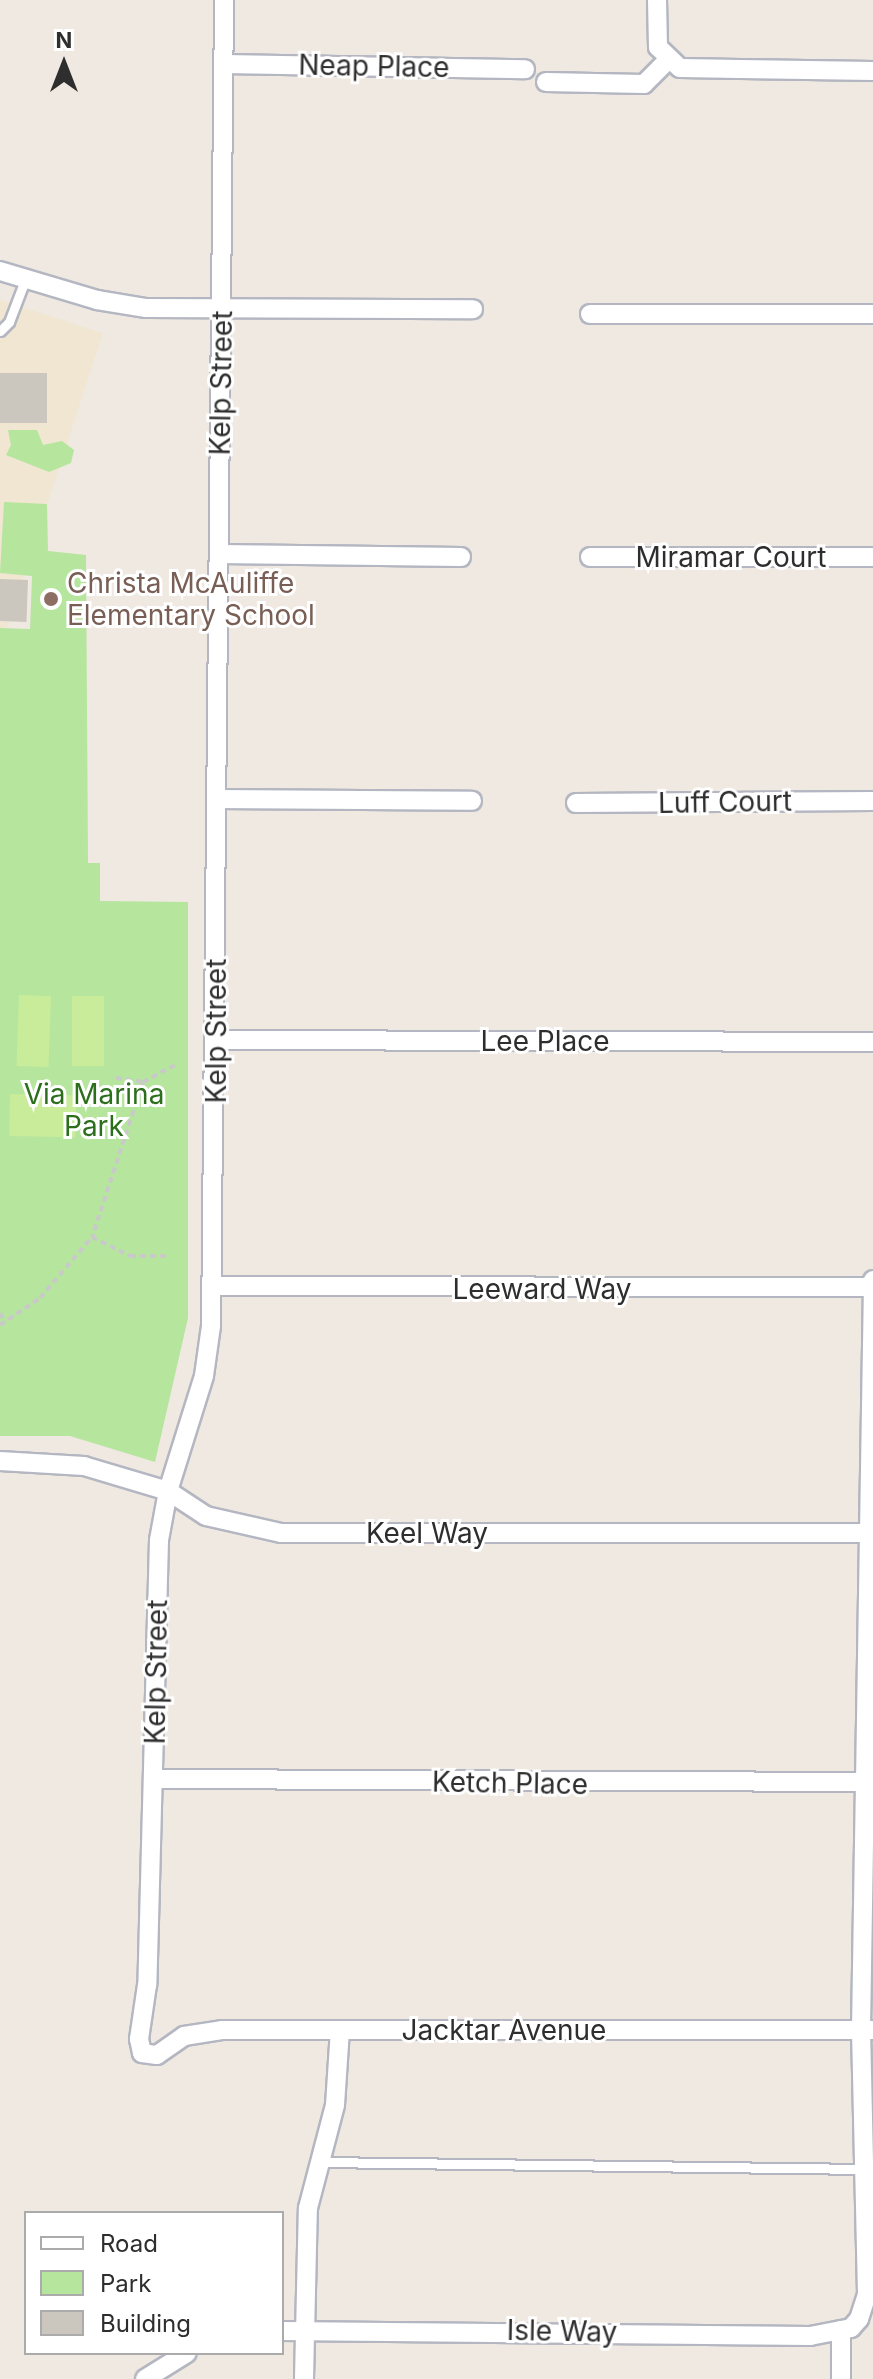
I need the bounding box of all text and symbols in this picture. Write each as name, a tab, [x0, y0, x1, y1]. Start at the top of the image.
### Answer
north arrow	[24, 24, 104, 104]
text: N	[56, 27, 72, 53]
street label: Neap Place	[298, 48, 450, 84]
street label: Kelp Street	[203, 310, 239, 456]
street label: Miramar Court	[636, 540, 826, 574]
place label: Christa McAuliffe Elementary School	[67, 566, 315, 632]
marker: Christa McAuliffe Elementary School	[42, 590, 60, 608]
street label: Luff Court	[658, 784, 792, 820]
street label: Kelp Street	[199, 959, 233, 1103]
street label: Lee Place	[480, 1024, 610, 1058]
park label: Via Marina Park	[24, 1077, 164, 1143]
street label: Leeward Way	[453, 1272, 631, 1306]
street label: Keel Way	[366, 1516, 488, 1550]
street label: Kelp Street	[138, 1599, 174, 1745]
street label: Ketch Place	[432, 1765, 588, 1801]
street label: Jacktar Avenue	[402, 2013, 606, 2047]
legend	[24, 2211, 284, 2355]
text: Road	[100, 2229, 158, 2258]
text: Park	[100, 2269, 151, 2298]
text: Building	[100, 2309, 191, 2338]
street label: Isle Way	[506, 2313, 618, 2349]

